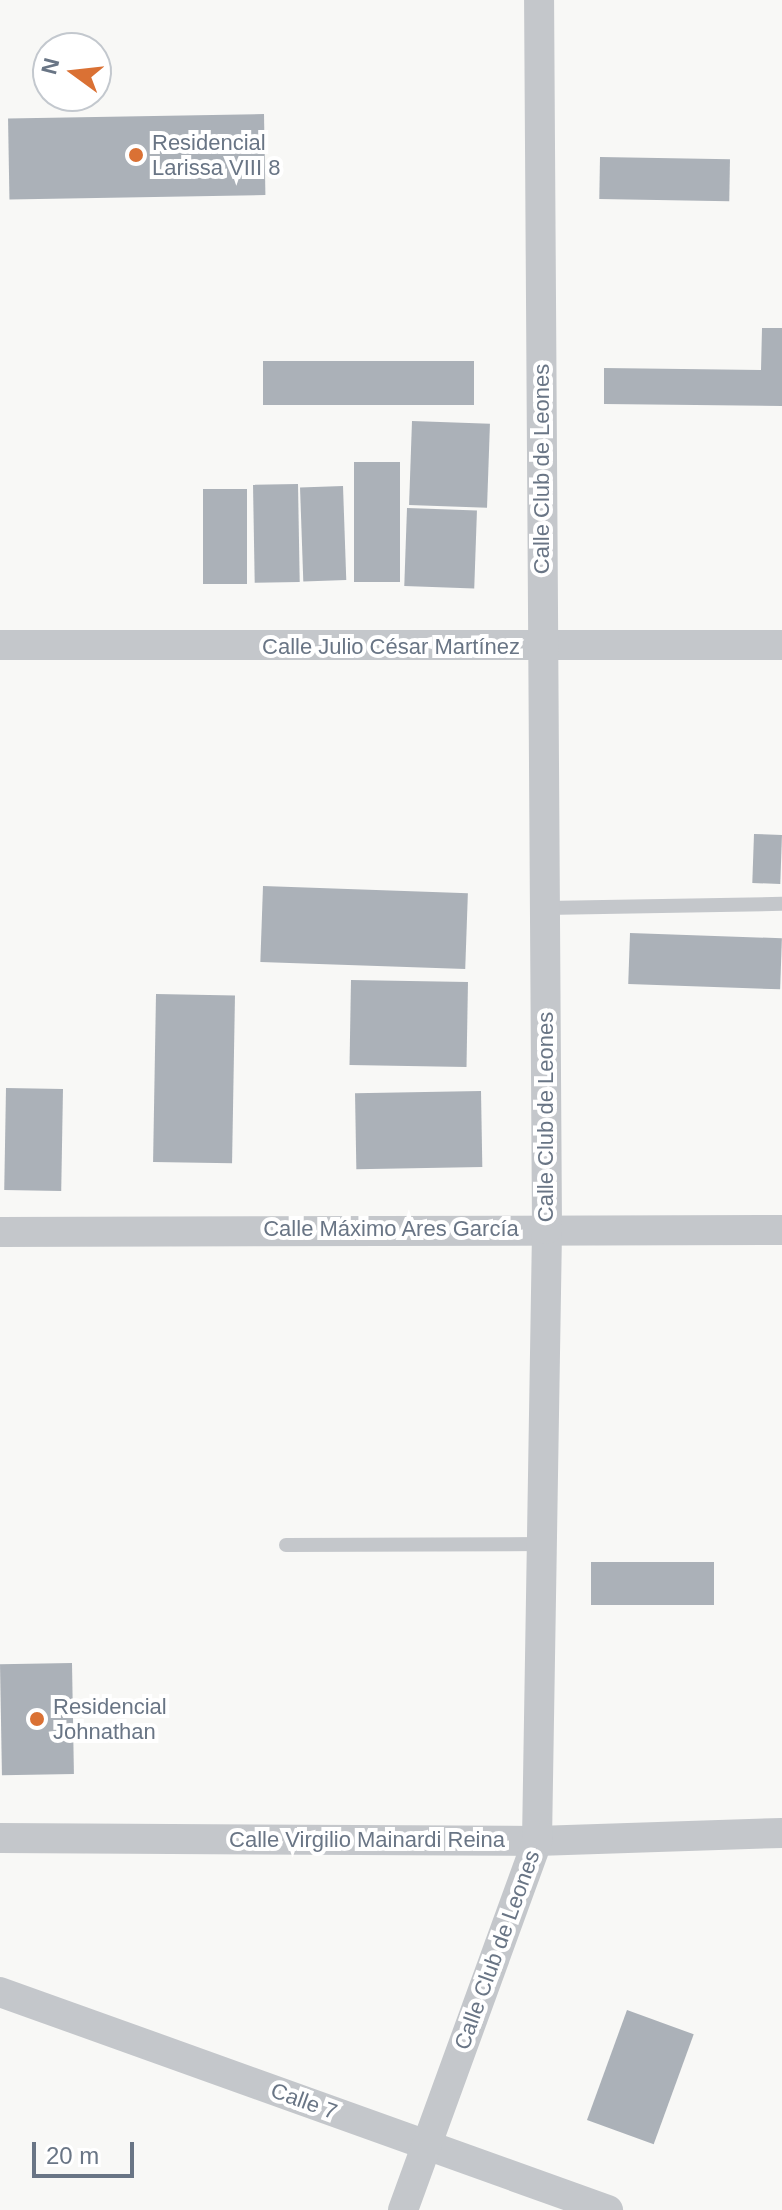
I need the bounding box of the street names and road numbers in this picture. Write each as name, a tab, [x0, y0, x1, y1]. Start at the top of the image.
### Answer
street label: Calle Club de Leones	[529, 364, 555, 574]
street label: Calle Julio César Martínez	[262, 634, 520, 660]
street label: Calle Club de Leones	[533, 1012, 559, 1222]
street label: Calle Máximo Ares García	[263, 1216, 519, 1242]
street label: Calle Virgilio Mainardi Reina	[229, 1827, 505, 1853]
street label: Calle Club de Leones	[449, 1847, 545, 2053]
street label: Calle 7	[267, 2077, 341, 2125]

